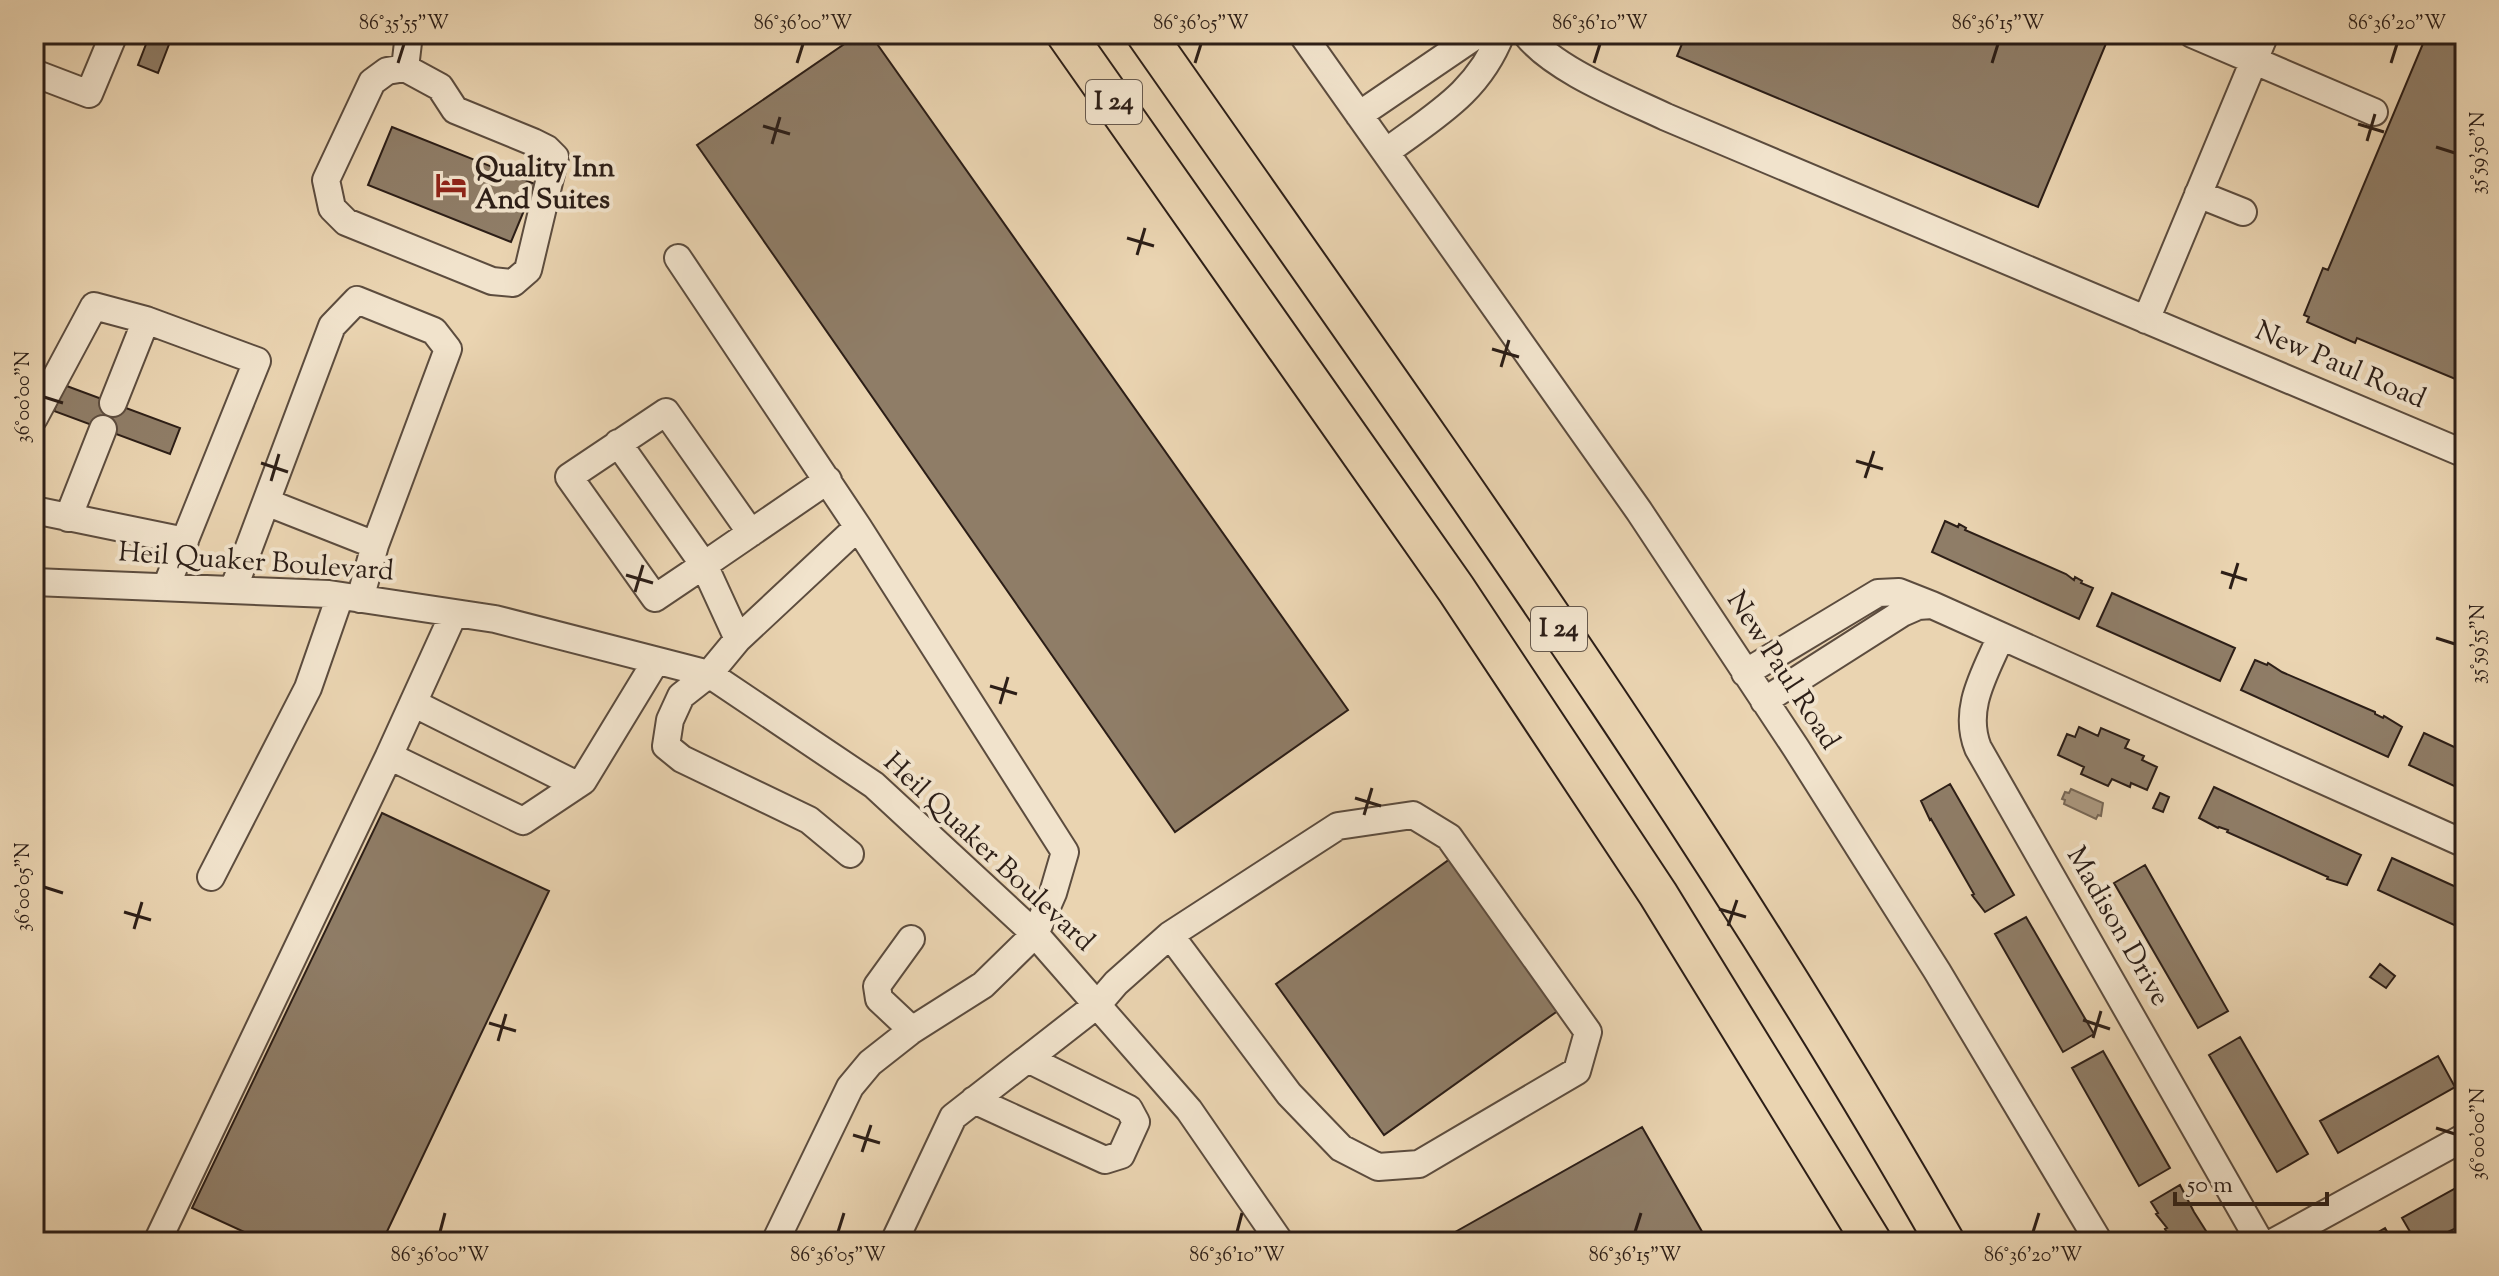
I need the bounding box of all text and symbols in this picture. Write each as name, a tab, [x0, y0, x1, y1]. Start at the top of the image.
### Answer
text: 86°35'55"W	[359, 10, 449, 39]
text: 86°36'00"W	[754, 10, 852, 39]
text: 86°36'05"W	[1153, 10, 1249, 39]
text: 86°36'10"W	[1552, 10, 1648, 39]
text: 86°36'15"W	[1952, 10, 2044, 39]
text: 86°36'20"W	[2348, 10, 2446, 39]
road number: I 24	[1086, 80, 1142, 124]
text: 35°59'50"N	[2465, 112, 2494, 194]
place label: Quality Inn And Suites	[475, 149, 615, 221]
hotel icon: Quality Inn And Suites	[434, 168, 468, 202]
street label: New Paul Road	[2248, 312, 2432, 420]
text: 36°00'00"N	[10, 351, 39, 443]
street label: Heil Quaker Boulevard	[117, 533, 395, 593]
street label: New Paul Road	[1716, 584, 1848, 758]
text: 35°59'55"N	[2465, 604, 2494, 684]
road number: I 24	[1531, 607, 1587, 651]
street label: Heil Quaker Boulevard	[873, 744, 1103, 962]
street label: Madison Drive	[2055, 840, 2179, 1014]
text: 36°00'05"N	[10, 842, 39, 932]
text: 36°00'00"N	[2465, 1088, 2494, 1180]
scale bar	[2175, 1156, 2327, 1206]
text: 50 m	[2185, 1169, 2233, 1203]
text: 86°36'00"W	[391, 1242, 489, 1271]
text: 86°36'05"W	[790, 1242, 886, 1271]
text: 86°36'10"W	[1189, 1242, 1285, 1271]
text: 86°36'15"W	[1589, 1242, 1681, 1271]
text: 86°36'20"W	[1984, 1242, 2082, 1271]

